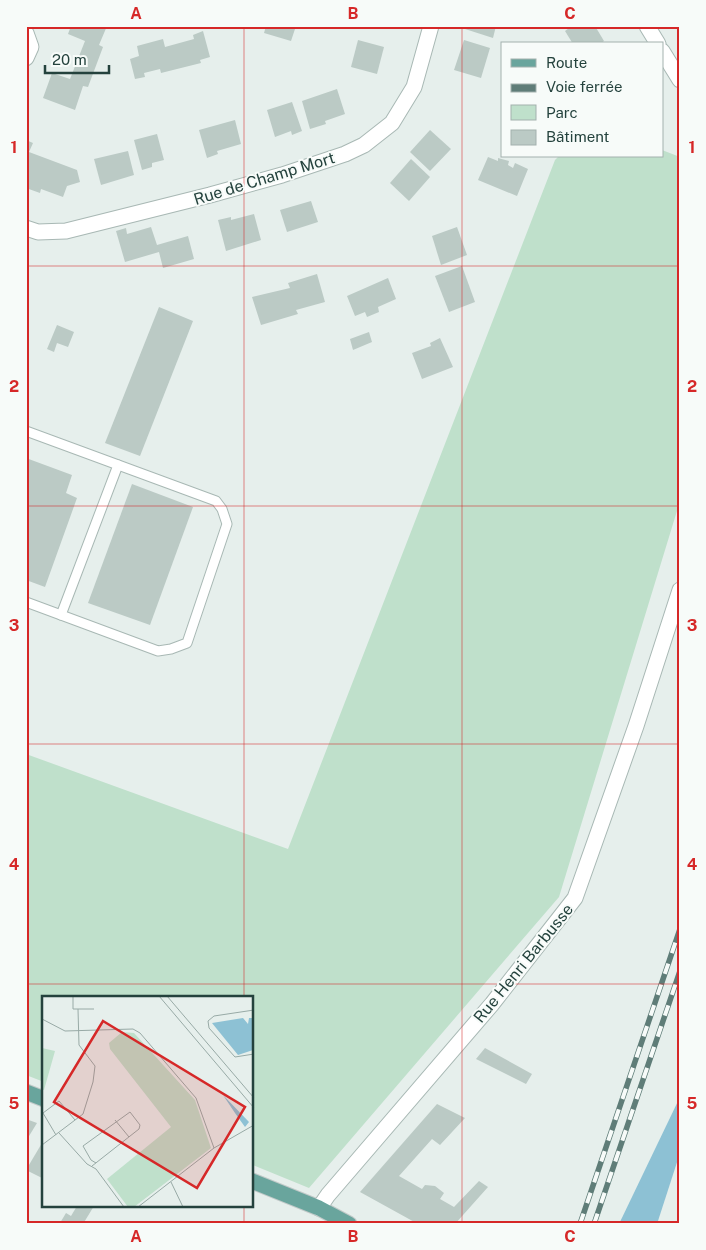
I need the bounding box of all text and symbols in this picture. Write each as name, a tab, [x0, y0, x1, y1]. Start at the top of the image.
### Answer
text: A	[130, 4, 142, 23]
text: B	[348, 4, 359, 23]
text: C	[564, 4, 576, 23]
scale bar	[45, 42, 109, 74]
legend	[501, 42, 664, 158]
text: 20 m	[52, 51, 87, 68]
text: Route	[546, 54, 587, 71]
text: Voie ferrée	[546, 78, 623, 95]
text: Parc	[546, 104, 578, 121]
text: Bâtiment	[546, 128, 609, 145]
text: 1	[11, 138, 17, 157]
text: 1	[689, 138, 695, 157]
street label: Rue de Champ Mort	[191, 148, 337, 209]
text: 2	[9, 377, 19, 396]
text: 2	[687, 377, 697, 396]
text: 3	[9, 616, 19, 635]
text: 3	[687, 616, 697, 635]
text: 4	[9, 855, 20, 874]
text: 4	[687, 855, 698, 874]
street label: Rue Henri Barbusse	[470, 900, 577, 1027]
inset map	[42, 996, 254, 1208]
text: 5	[9, 1094, 20, 1113]
text: 5	[687, 1094, 698, 1113]
text: A	[130, 1227, 142, 1246]
text: B	[348, 1227, 359, 1246]
text: C	[564, 1227, 576, 1246]

